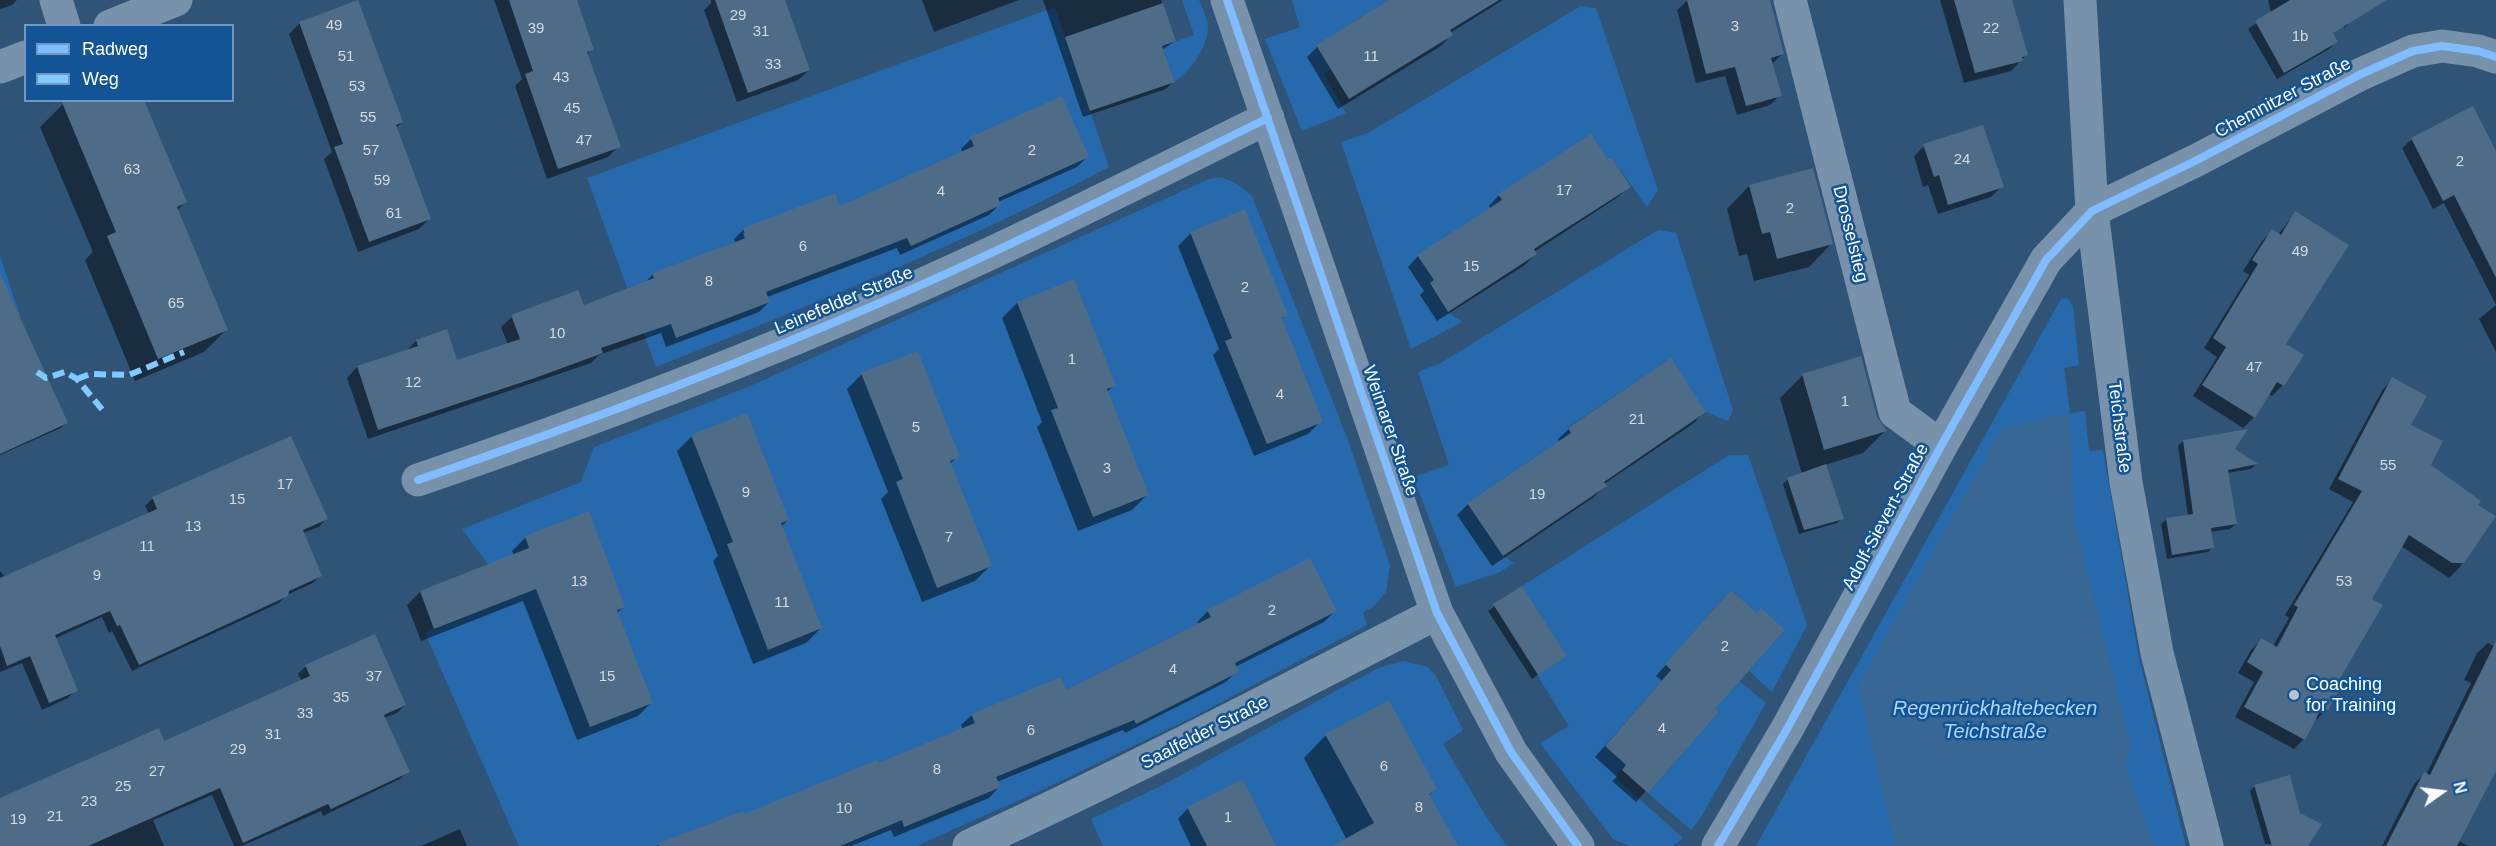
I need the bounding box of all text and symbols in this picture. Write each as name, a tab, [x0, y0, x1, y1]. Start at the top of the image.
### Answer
house number: 29	[730, 7, 746, 25]
house number: 49	[326, 17, 342, 35]
house number: 3	[1731, 18, 1739, 36]
house number: 39	[528, 20, 544, 38]
house number: 22	[1983, 20, 1999, 38]
house number: 31	[753, 23, 769, 41]
legend	[24, 24, 234, 102]
house number: 1b	[2292, 28, 2308, 46]
text: Radweg	[82, 39, 148, 59]
house number: 51	[338, 48, 354, 66]
house number: 11	[1363, 48, 1379, 66]
street label: Chemnitzer Straße	[2211, 53, 2355, 143]
house number: 33	[765, 56, 781, 74]
text: Weg	[82, 69, 119, 89]
house number: 43	[553, 69, 569, 87]
house number: 53	[349, 78, 365, 96]
house number: 45	[564, 100, 580, 118]
house number: 55	[360, 109, 376, 127]
house number: 47	[576, 132, 592, 150]
house number: 57	[363, 142, 379, 160]
house number: 2	[1028, 142, 1036, 160]
house number: 24	[1954, 151, 1970, 169]
house number: 2	[2456, 153, 2464, 171]
house number: 63	[124, 161, 140, 179]
house number: 59	[374, 172, 390, 190]
house number: 17	[1556, 182, 1572, 200]
house number: 4	[937, 183, 945, 201]
street label: Drosselstieg	[1828, 183, 1872, 285]
house number: 2	[1786, 200, 1794, 218]
house number: 61	[386, 205, 402, 223]
house number: 6	[799, 238, 807, 256]
house number: 49	[2292, 243, 2308, 261]
house number: 15	[1463, 258, 1479, 276]
street label: Leinefelder Straße	[772, 262, 916, 340]
house number: 8	[705, 273, 713, 291]
house number: 2	[1241, 279, 1249, 297]
house number: 65	[168, 295, 184, 313]
house number: 10	[549, 325, 565, 343]
house number: 1	[1068, 351, 1076, 369]
house number: 47	[2246, 359, 2262, 377]
street label: Weimarer Straße	[1358, 363, 1422, 499]
house number: 12	[405, 374, 421, 392]
street label: Teichstraße	[2103, 380, 2135, 474]
house number: 4	[1276, 386, 1284, 404]
house number: 1	[1841, 393, 1849, 411]
house number: 21	[1629, 411, 1645, 429]
house number: 5	[912, 419, 920, 437]
street label: Adolf-Sievert-Straße	[1838, 440, 1934, 594]
house number: 55	[2380, 457, 2396, 475]
house number: 3	[1103, 460, 1111, 478]
house number: 17	[277, 476, 293, 494]
house number: 9	[742, 484, 750, 502]
house number: 19	[1529, 486, 1545, 504]
house number: 15	[229, 491, 245, 509]
house number: 13	[185, 518, 201, 536]
house number: 7	[945, 529, 953, 547]
house number: 11	[139, 538, 155, 556]
house number: 9	[93, 567, 101, 585]
house number: 13	[571, 573, 587, 591]
house number: 53	[2336, 573, 2352, 591]
house number: 11	[774, 594, 790, 612]
house number: 2	[1268, 602, 1276, 620]
house number: 2	[1721, 638, 1729, 656]
house number: 4	[1169, 661, 1177, 679]
house number: 37	[366, 668, 382, 686]
house number: 15	[599, 668, 615, 686]
place label: Coaching for Training	[2306, 674, 2396, 716]
marker: Coaching for Training	[2287, 688, 2301, 702]
house number: 35	[333, 689, 349, 707]
street label: Saalfelder Straße	[1138, 692, 1272, 774]
water label: Regenrückhaltebecken Teichstraße	[1893, 697, 2097, 744]
house number: 33	[297, 705, 313, 723]
house number: 4	[1658, 720, 1666, 738]
house number: 6	[1027, 722, 1035, 740]
house number: 31	[265, 726, 281, 744]
house number: 29	[230, 741, 246, 759]
house number: 6	[1380, 758, 1388, 776]
house number: 8	[933, 761, 941, 779]
north arrow	[2412, 762, 2472, 822]
house number: 27	[149, 763, 165, 781]
house number: 25	[115, 778, 131, 796]
text: N	[2450, 780, 2470, 795]
house number: 23	[81, 793, 97, 811]
house number: 8	[1415, 799, 1423, 817]
house number: 10	[836, 800, 852, 818]
house number: 21	[47, 808, 63, 826]
house number: 1	[1224, 809, 1232, 827]
house number: 19	[10, 811, 26, 829]

